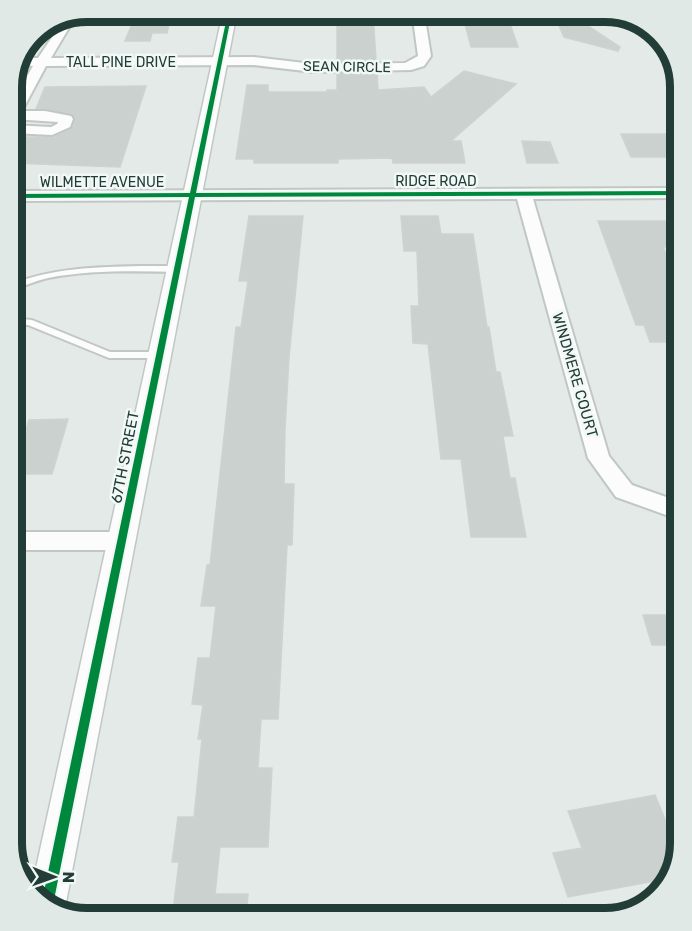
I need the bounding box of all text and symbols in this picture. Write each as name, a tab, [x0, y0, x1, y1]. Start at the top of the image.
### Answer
street label: TALL PINE DRIVE	[66, 54, 176, 71]
street label: SEAN CIRCLE	[303, 58, 391, 76]
street label: RIDGE ROAD	[395, 173, 477, 190]
street label: WILMETTE AVENUE	[40, 174, 164, 191]
street label: WINDMERE COURT	[548, 310, 602, 440]
street label: 67TH STREET	[107, 409, 143, 505]
north arrow	[24, 847, 84, 907]
text: N	[59, 871, 78, 883]

